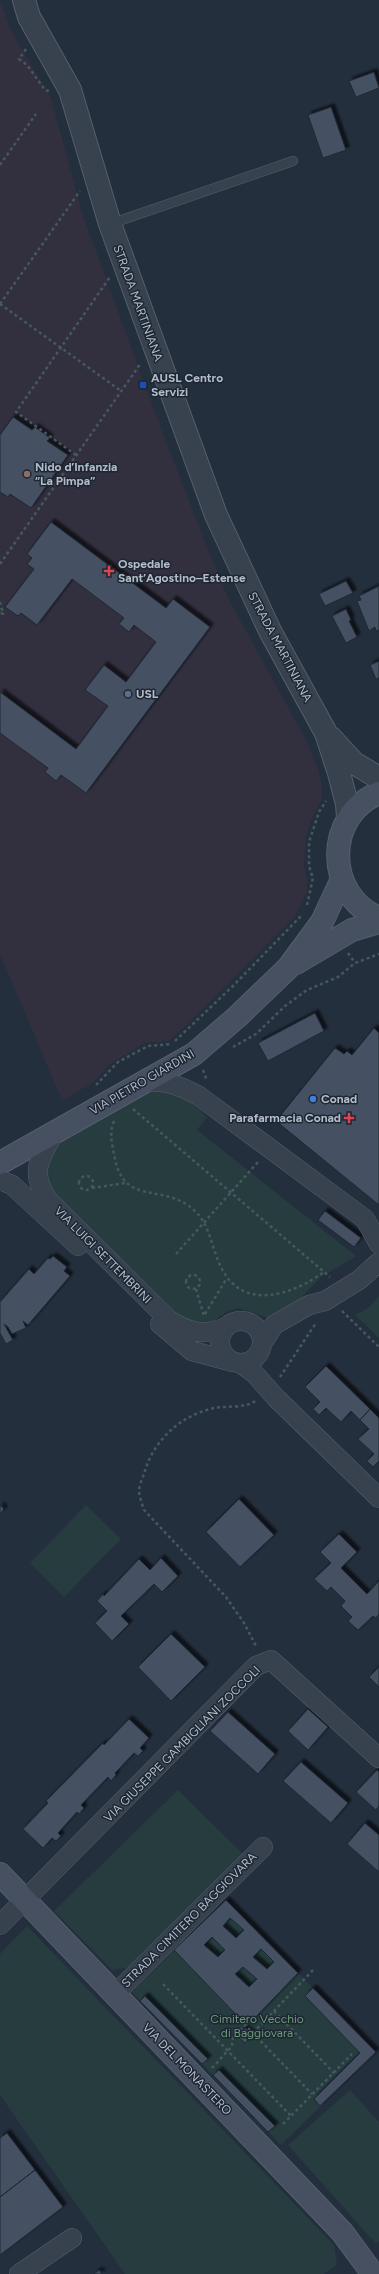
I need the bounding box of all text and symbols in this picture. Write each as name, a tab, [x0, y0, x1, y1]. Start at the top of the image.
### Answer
street label: STRADA MARTINIANA	[110, 243, 166, 363]
place label: AUSL Centro Servizi	[151, 371, 223, 399]
marker: AUSL Centro Servizi	[138, 380, 148, 390]
place label: Nido d’Infanzia “La Pimpa”	[35, 460, 118, 488]
marker: Nido d’Infanzia “La Pimpa”	[22, 469, 32, 479]
place label: Ospedale Sant’Agostino–Estense	[118, 557, 246, 585]
marker: Ospedale Sant’Agostino–Estense	[103, 565, 115, 577]
street label: STRADA MARTINIANA	[245, 590, 315, 704]
place label: USL	[136, 687, 159, 701]
marker: USL	[123, 689, 133, 699]
street label: VIA PIETRO GIARDINI	[87, 1046, 197, 1118]
place label: Conad	[321, 1092, 357, 1106]
marker: Conad	[308, 1094, 318, 1104]
place label: Parafarmacia Conad	[229, 1111, 341, 1125]
marker: Parafarmacia Conad	[344, 1113, 354, 1123]
street label: VIA LUIGI SETTEMBRINI	[52, 1204, 154, 1306]
street label: VIA GIUSEPPE GAMBIGLIANI ZOCCOLI	[101, 1663, 263, 1825]
street label: STRADA CIMITERO BAGGIOVARA	[119, 1850, 259, 1990]
park label: Cimitero Vecchio di Baggiovara	[210, 2012, 304, 2040]
street label: VIA DEL MONASTERO	[140, 2020, 234, 2118]

